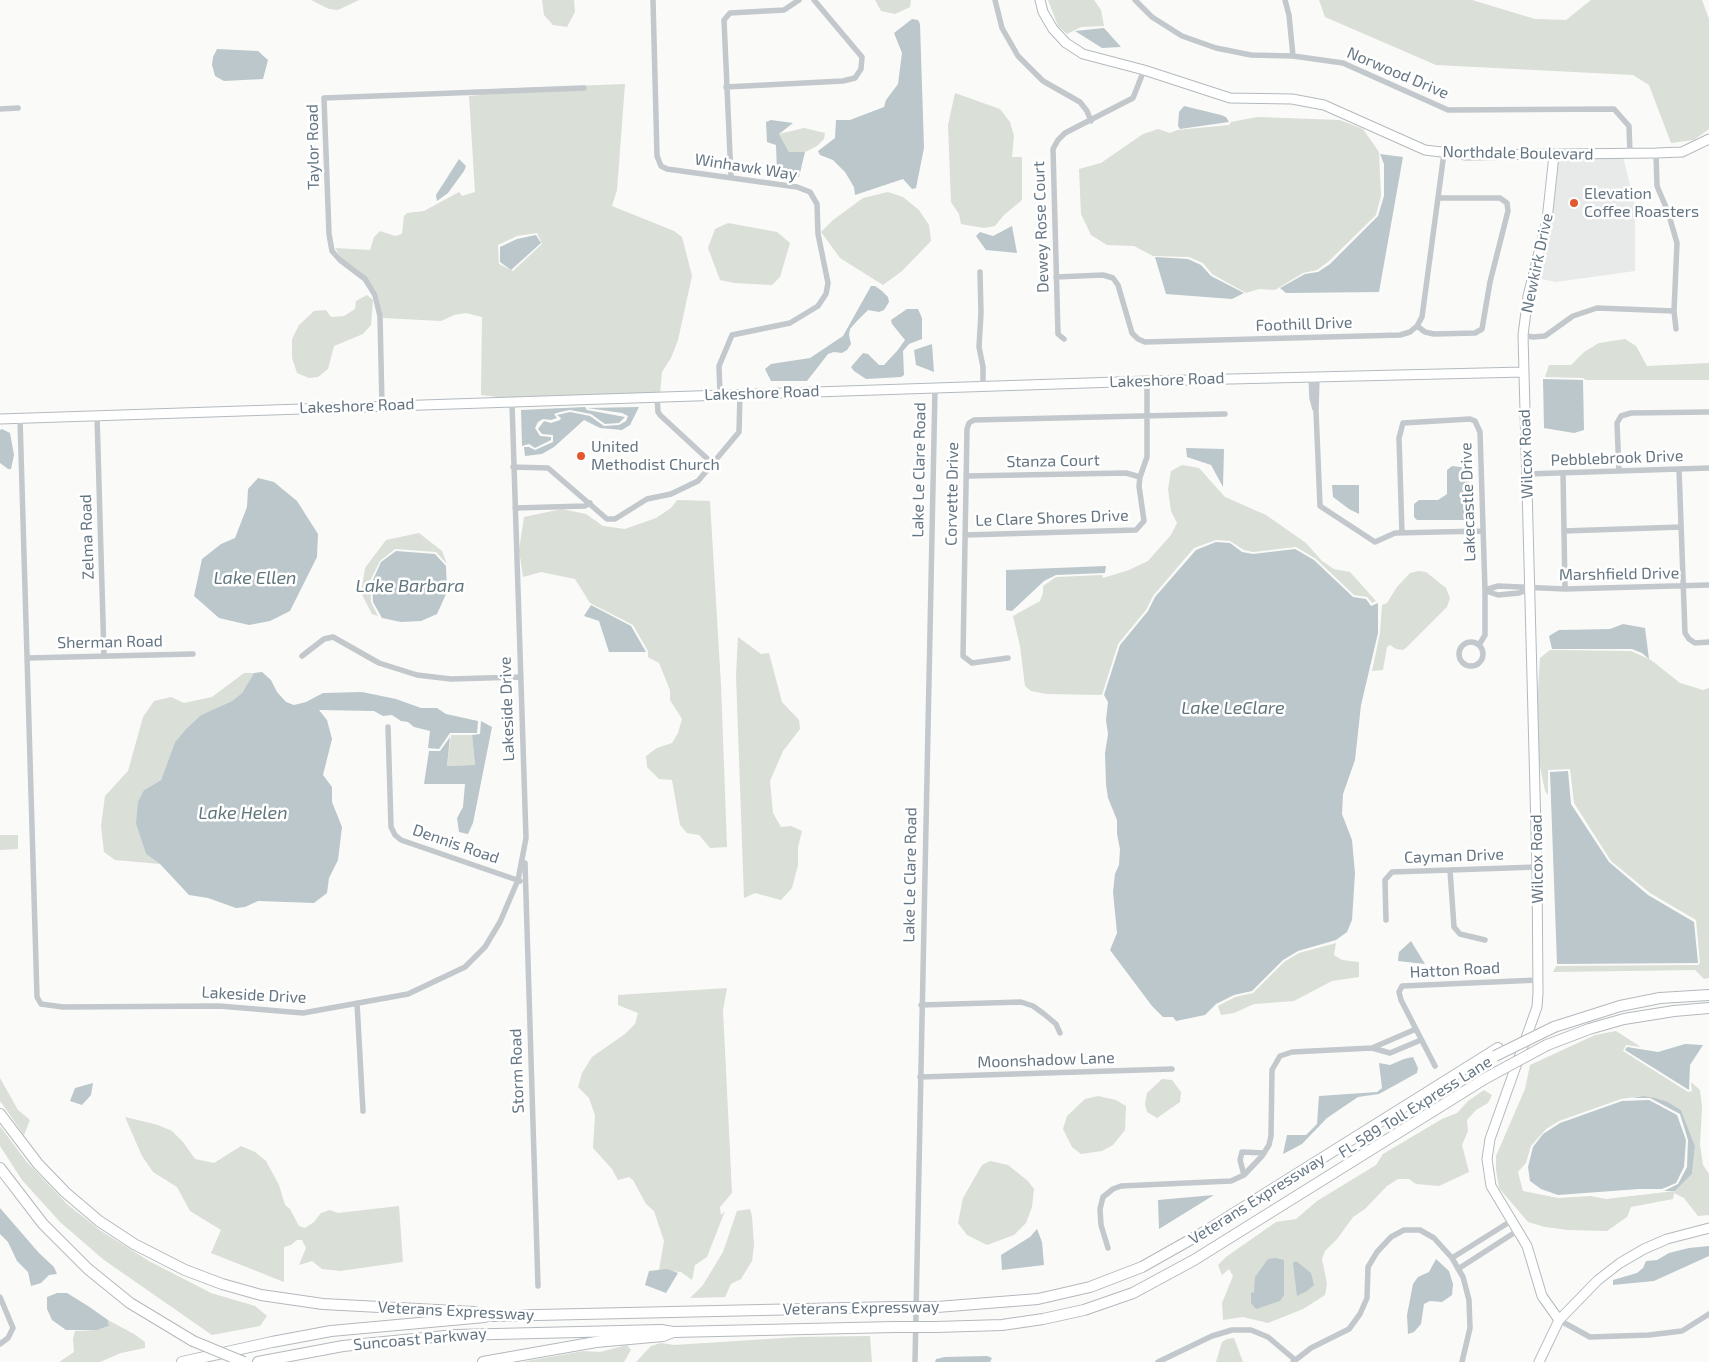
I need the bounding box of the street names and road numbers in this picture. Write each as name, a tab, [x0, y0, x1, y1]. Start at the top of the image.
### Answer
street label: Norwood Drive	[1344, 43, 1452, 103]
street label: Taylor Road	[303, 104, 323, 190]
street label: Northdale Boulevard	[1442, 142, 1594, 164]
street label: Winhawk Way	[693, 149, 799, 185]
street label: Dewey Rose Court	[1029, 161, 1053, 293]
street label: Newkirk Drive	[1517, 211, 1557, 315]
street label: Foothill Drive	[1255, 313, 1353, 335]
street label: Lakeshore Road	[1109, 368, 1225, 392]
street label: Lakeshore Road	[704, 381, 820, 405]
street label: Lakeshore Road	[299, 394, 415, 418]
street label: Lake Le Clare Road	[908, 402, 930, 538]
street label: Wilcox Road	[1515, 409, 1537, 499]
street label: Corvette Drive	[941, 442, 963, 546]
street label: Lakecastle Drive	[1456, 442, 1480, 562]
street label: Pebblebrook Drive	[1550, 446, 1684, 470]
street label: Stanza Court	[1006, 451, 1100, 471]
street label: Zelma Road	[76, 494, 98, 580]
street label: Le Clare Shores Drive	[975, 506, 1129, 530]
street label: Marshfield Drive	[1559, 563, 1679, 585]
street label: Sherman Road	[57, 631, 163, 653]
street label: Lakeside Drive	[496, 656, 518, 762]
street label: Lake Le Clare Road	[899, 807, 921, 943]
street label: Wilcox Road	[1527, 814, 1547, 904]
street label: Dennis Road	[410, 820, 502, 868]
street label: Cayman Drive	[1404, 845, 1504, 867]
street label: Hatton Road	[1409, 958, 1501, 982]
street label: Lakeside Drive	[201, 983, 307, 1007]
street label: Storm Road	[506, 1028, 528, 1114]
street label: Moonshadow Lane	[977, 1048, 1115, 1072]
street label: FL 589 Toll Express Lane	[1335, 1052, 1495, 1162]
street label: Veterans Expressway	[1185, 1149, 1329, 1249]
street label: Veterans Expressway	[377, 1297, 535, 1325]
street label: Veterans Expressway	[782, 1297, 940, 1319]
street label: Suncoast Parkway	[352, 1324, 488, 1354]

